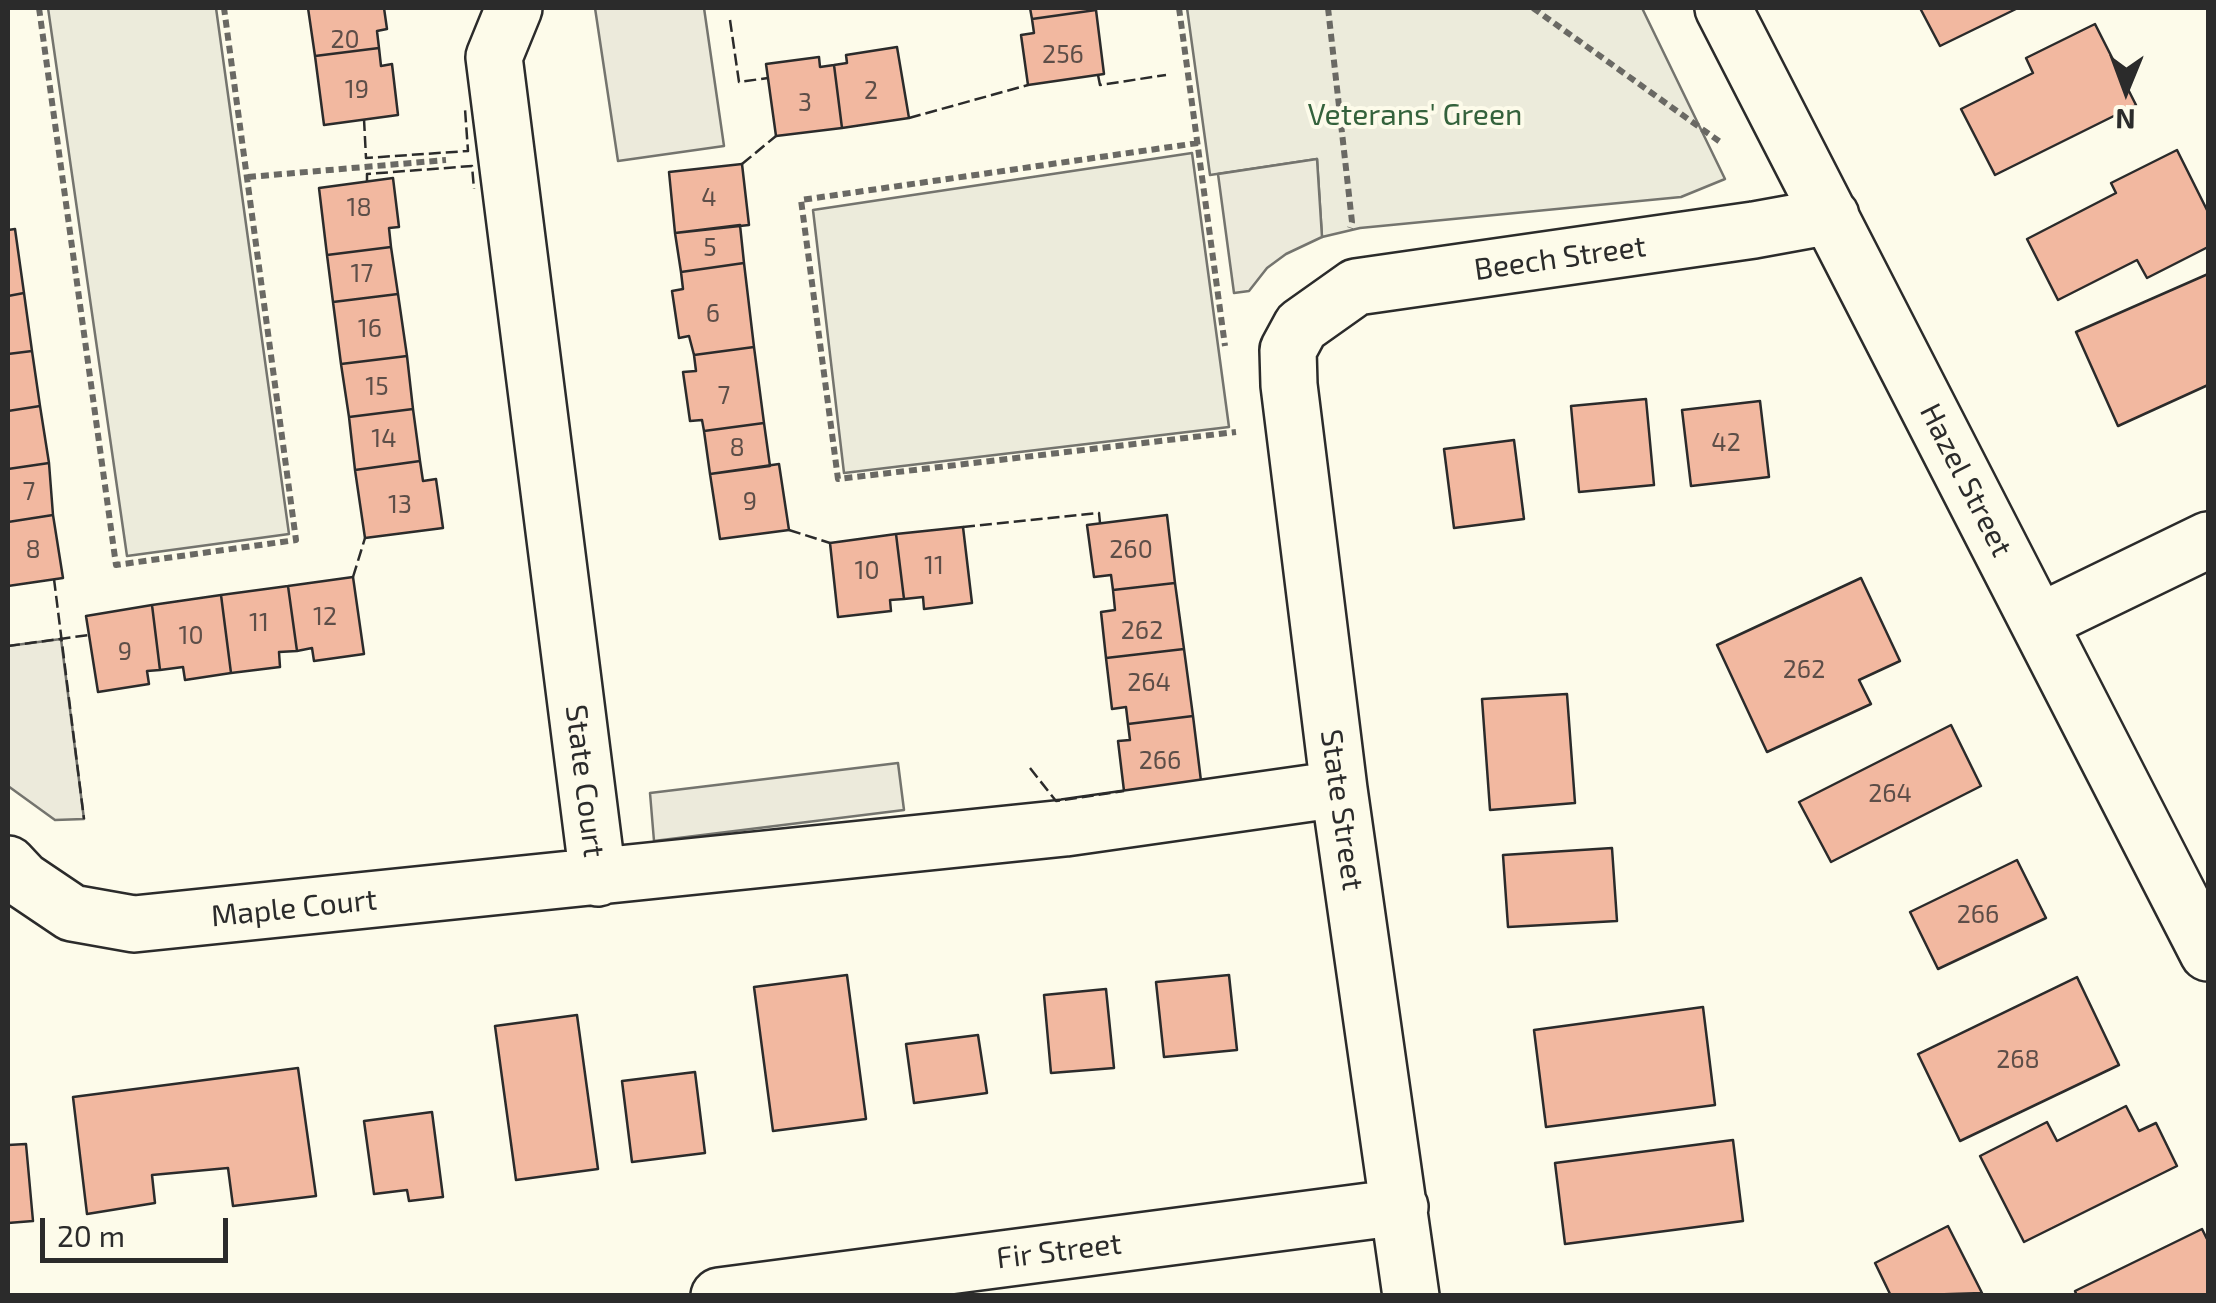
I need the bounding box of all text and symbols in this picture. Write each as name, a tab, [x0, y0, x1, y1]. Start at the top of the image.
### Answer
house number: 20	[330, 25, 360, 55]
house number: 256	[1042, 40, 1084, 70]
north arrow	[2076, 40, 2176, 140]
house number: 19	[345, 75, 369, 105]
house number: 2	[864, 76, 878, 106]
house number: 3	[798, 88, 812, 118]
park label: Veterans' Green	[1307, 97, 1523, 133]
text: N	[2115, 103, 2136, 137]
house number: 4	[701, 183, 717, 213]
house number: 18	[346, 193, 372, 223]
street label: Beech Street	[1472, 228, 1648, 288]
house number: 5	[703, 233, 717, 263]
house number: 17	[351, 259, 373, 289]
house number: 6	[706, 299, 720, 329]
house number: 16	[358, 314, 382, 344]
house number: 15	[365, 372, 389, 402]
house number: 7	[718, 381, 730, 411]
street label: Hazel Street	[1912, 397, 2020, 563]
house number: 14	[371, 424, 397, 454]
house number: 42	[1711, 428, 1741, 458]
house number: 8	[729, 433, 745, 463]
house number: 7	[23, 477, 35, 507]
house number: 9	[743, 487, 757, 517]
house number: 13	[388, 490, 412, 520]
house number: 8	[25, 535, 41, 565]
house number: 260	[1109, 535, 1153, 565]
house number: 11	[924, 551, 944, 581]
house number: 10	[854, 556, 880, 586]
house number: 12	[313, 602, 337, 632]
house number: 11	[249, 608, 269, 638]
house number: 262	[1121, 616, 1163, 646]
house number: 10	[178, 621, 204, 651]
house number: 9	[118, 637, 132, 667]
house number: 262	[1783, 655, 1825, 685]
house number: 264	[1127, 668, 1171, 698]
street label: State Court	[558, 703, 612, 859]
street label: State Street	[1313, 727, 1371, 893]
house number: 266	[1139, 746, 1181, 776]
house number: 264	[1868, 779, 1912, 809]
street label: Maple Court	[209, 881, 379, 935]
house number: 266	[1957, 900, 1999, 930]
house number: 268	[1996, 1045, 2040, 1075]
scale bar	[45, 1198, 232, 1260]
text: 20 m	[57, 1217, 125, 1253]
street label: Fir Street	[994, 1225, 1124, 1277]

